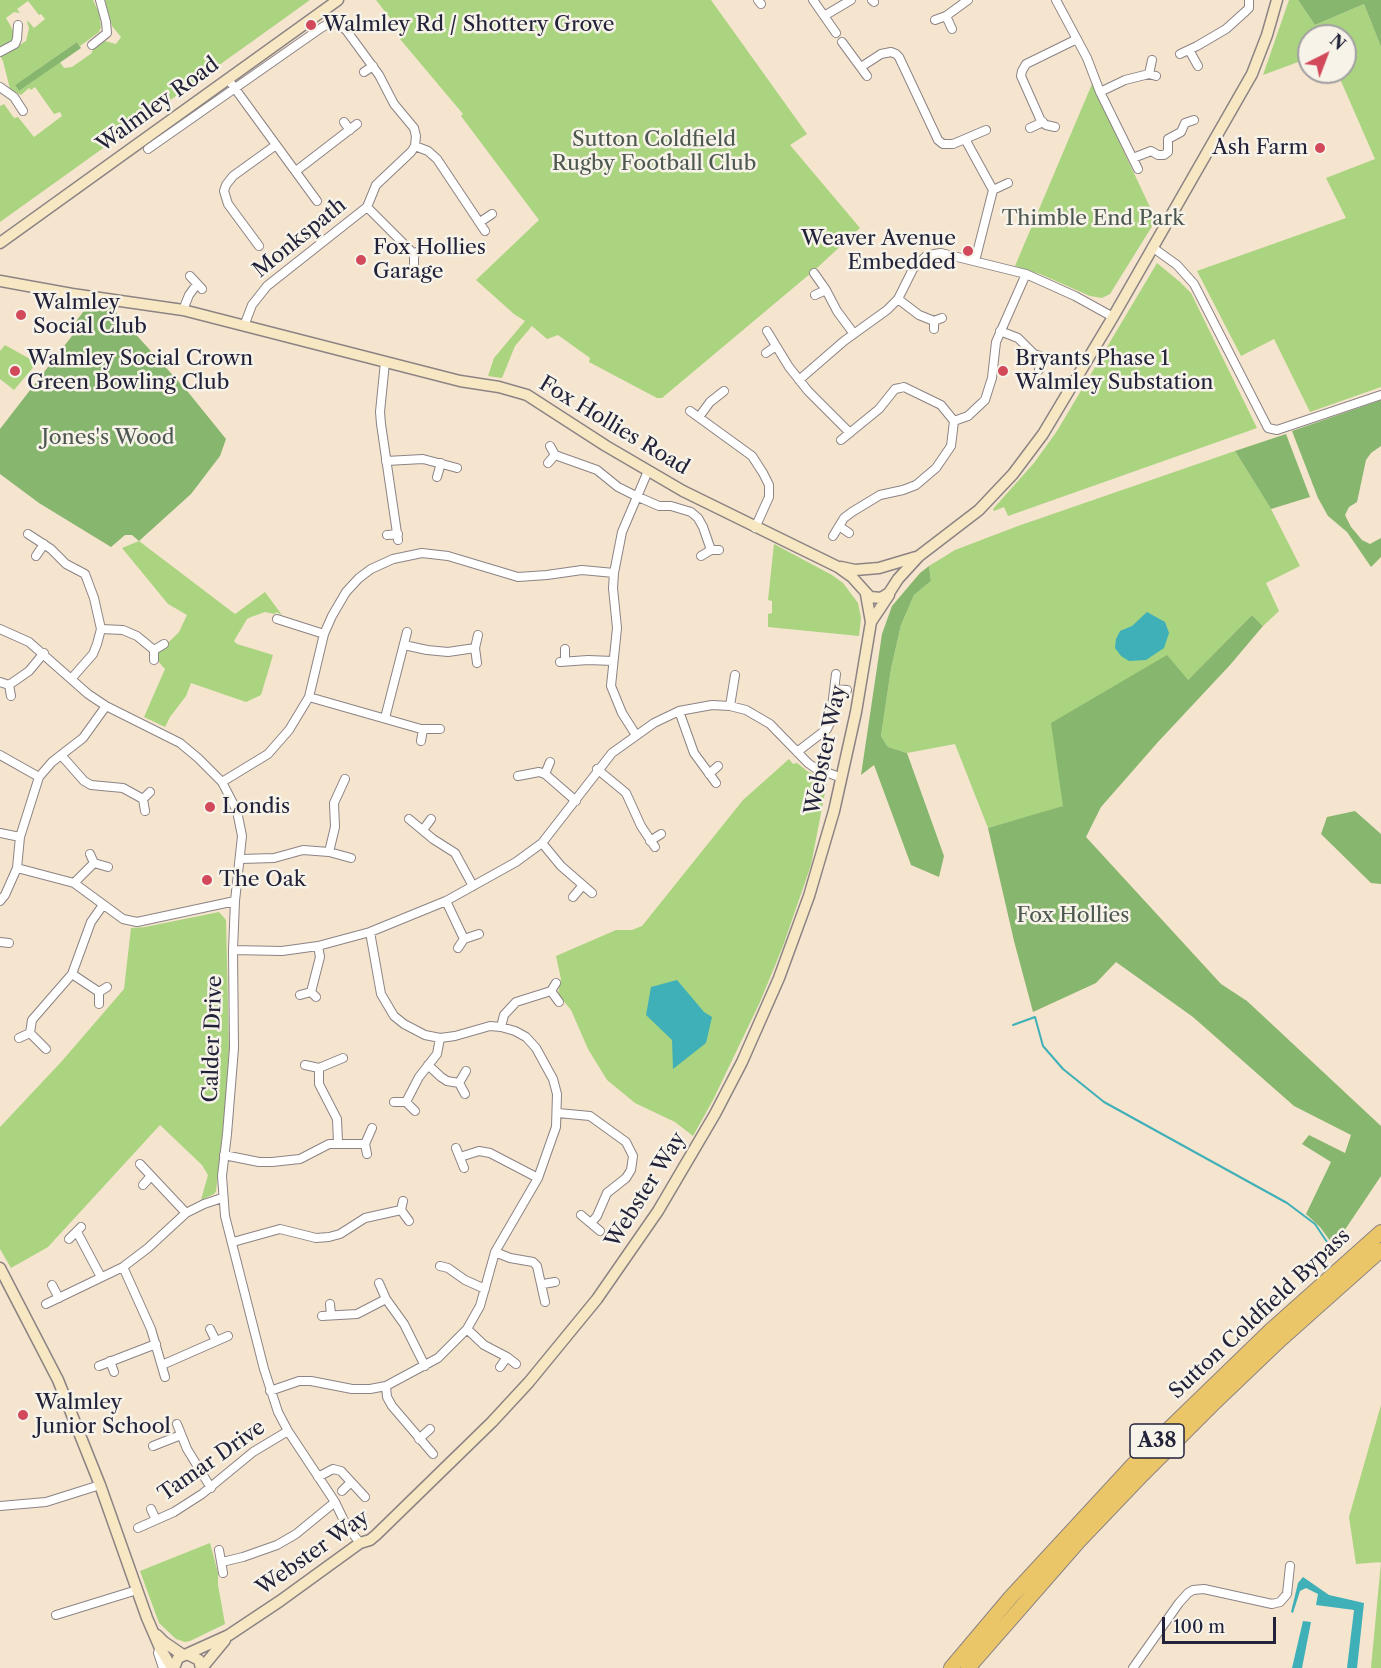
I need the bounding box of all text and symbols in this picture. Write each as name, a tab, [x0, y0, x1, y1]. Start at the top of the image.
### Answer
place label: Walmley Rd / Shottery Grove	[323, 12, 614, 38]
marker: Walmley Rd / Shottery Grove	[304, 18, 318, 32]
north arrow	[1297, 24, 1357, 84]
text: N	[1326, 30, 1350, 54]
street label: Walmley Road	[92, 52, 224, 158]
park label: Sutton Coldfield Rugby Football Club	[552, 127, 756, 177]
place label: Ash Farm	[1212, 135, 1308, 161]
marker: Ash Farm	[1313, 141, 1327, 155]
street label: Monkspath	[248, 193, 352, 283]
park label: Thimble End Park	[1002, 206, 1184, 232]
place label: Weaver Avenue Embedded	[801, 226, 956, 276]
place label: Fox Hollies Garage	[373, 235, 486, 285]
marker: Weaver Avenue Embedded	[961, 244, 975, 258]
marker: Fox Hollies Garage	[354, 253, 368, 267]
place label: Walmley Social Club	[33, 290, 147, 340]
marker: Walmley Social Club	[14, 308, 28, 322]
place label: Walmley Social Crown Green Bowling Club	[27, 346, 253, 396]
place label: Bryants Phase 1 Walmley Substation	[1015, 346, 1213, 396]
marker: Walmley Social Crown Green Bowling Club	[8, 364, 22, 378]
marker: Bryants Phase 1 Walmley Substation	[996, 364, 1010, 378]
street label: Fox Hollies Road	[534, 371, 694, 481]
park label: Jones's Wood	[42, 425, 174, 451]
street label: Webster Way	[800, 683, 852, 817]
place label: Londis	[222, 794, 290, 820]
marker: Londis	[203, 800, 217, 814]
place label: The Oak	[219, 867, 306, 893]
marker: The Oak	[200, 873, 214, 887]
park label: Fox Hollies	[1016, 903, 1130, 929]
street label: Calder Drive	[198, 975, 228, 1103]
street label: Webster Way	[600, 1128, 692, 1252]
street label: Sutton Coldfield Bypass	[1164, 1224, 1356, 1404]
place label: Walmley Junior School	[35, 1390, 171, 1440]
marker: Walmley Junior School	[16, 1408, 30, 1422]
street label: Tamar Drive	[154, 1415, 270, 1507]
road number: A38	[1130, 1424, 1184, 1458]
street label: Webster Way	[252, 1505, 374, 1601]
scale bar	[1165, 1605, 1279, 1643]
text: 100 m	[1173, 1616, 1225, 1638]

